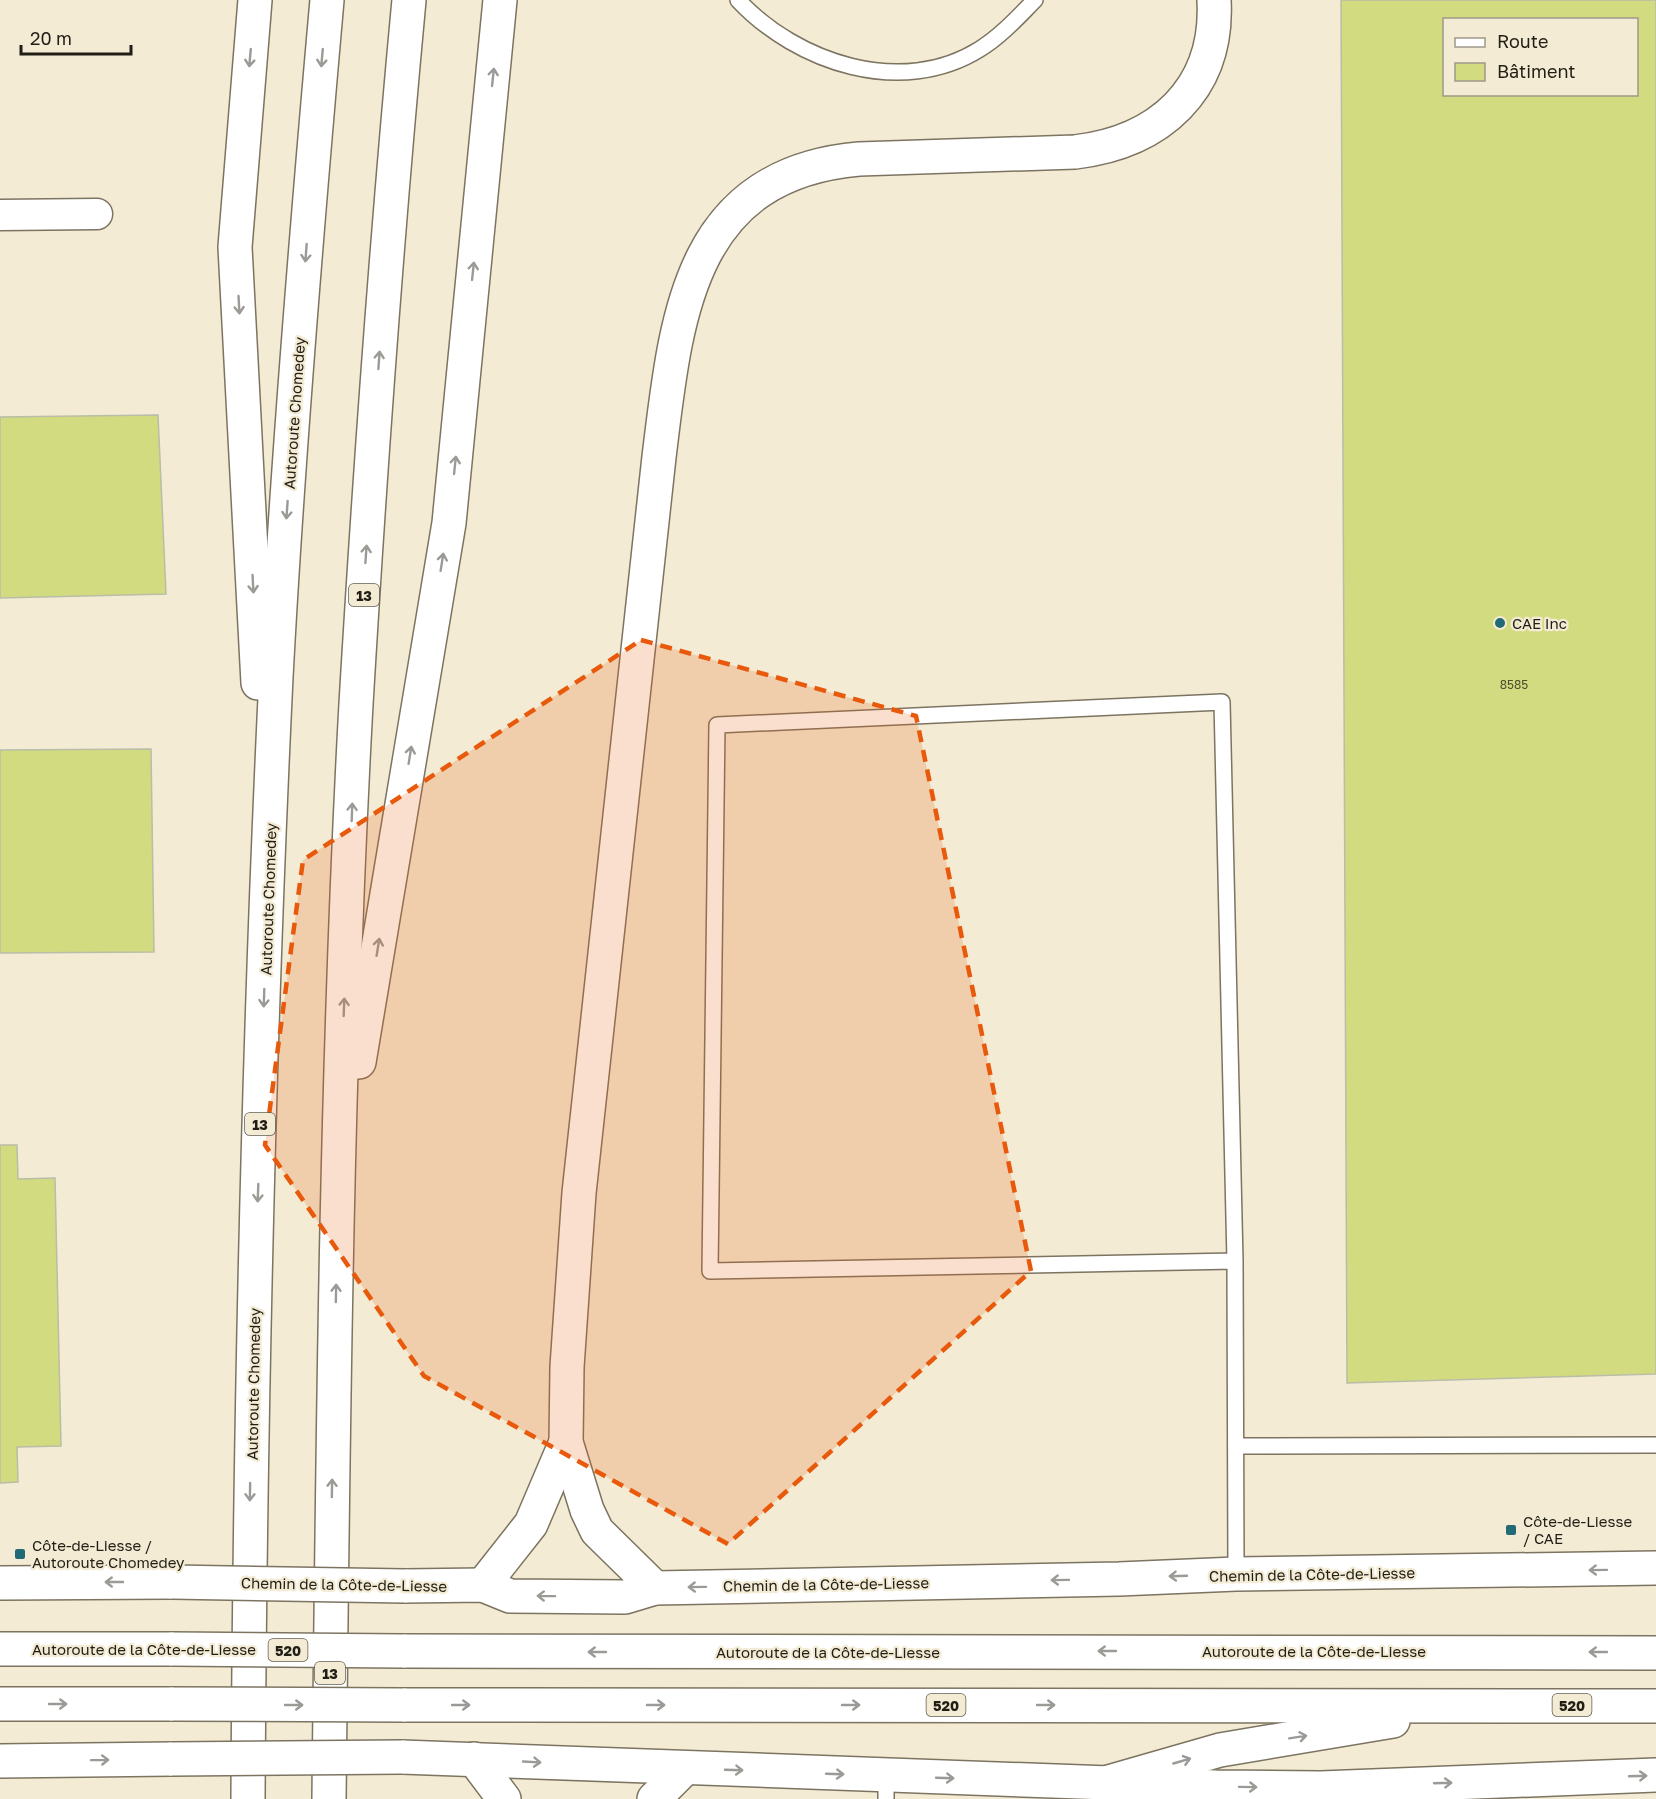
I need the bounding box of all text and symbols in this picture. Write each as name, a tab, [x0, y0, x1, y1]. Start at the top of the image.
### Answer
scale bar	[21, 18, 130, 56]
legend	[1443, 18, 1638, 96]
text: 20 m	[30, 27, 72, 49]
text: Route	[1497, 30, 1548, 52]
one-way arrow	[244, 48, 255, 68]
one-way arrow	[316, 48, 327, 68]
text: Bâtiment	[1497, 60, 1576, 82]
one-way arrow	[488, 67, 499, 87]
one-way arrow	[300, 242, 311, 262]
one-way arrow	[468, 261, 479, 281]
one-way arrow	[233, 295, 244, 315]
street label: Autoroute Chomedey	[280, 336, 308, 490]
one-way arrow	[374, 350, 385, 370]
one-way arrow	[450, 455, 461, 475]
one-way arrow	[281, 499, 292, 519]
one-way arrow	[361, 545, 372, 565]
one-way arrow	[437, 553, 448, 573]
one-way arrow	[247, 573, 258, 593]
road number: 13	[349, 584, 379, 606]
place label: CAE Inc	[1512, 614, 1567, 632]
marker: CAE Inc	[1493, 616, 1507, 630]
house number: 8585	[1500, 677, 1528, 692]
one-way arrow	[405, 745, 416, 765]
one-way arrow	[346, 802, 358, 822]
street label: Autoroute Chomedey	[256, 822, 280, 976]
one-way arrow	[373, 938, 384, 957]
one-way arrow	[258, 987, 270, 1007]
one-way arrow	[338, 997, 350, 1017]
road number: 13	[245, 1113, 275, 1135]
one-way arrow	[252, 1182, 264, 1202]
one-way arrow	[330, 1284, 342, 1304]
street label: Autoroute Chomedey	[243, 1307, 263, 1460]
one-way arrow	[327, 1479, 338, 1499]
one-way arrow	[244, 1482, 256, 1502]
place label: Côte-de-Liesse / CAE	[1523, 1512, 1632, 1547]
marker: Côte-de-Liesse / CAE	[1504, 1523, 1518, 1537]
place label: Côte-de-Liesse / Autoroute Chomedey	[32, 1536, 185, 1571]
marker: Côte-de-Liesse / Autoroute Chomedey	[13, 1547, 27, 1561]
street label: Chemin de la Côte-de-Liesse	[1209, 1563, 1416, 1585]
one-way arrow	[1588, 1564, 1608, 1575]
one-way arrow	[1168, 1571, 1188, 1582]
street label: Chemin de la Côte-de-Liesse	[241, 1573, 448, 1595]
street label: Chemin de la Côte-de-Liesse	[723, 1573, 930, 1595]
one-way arrow	[1051, 1574, 1071, 1586]
one-way arrow	[104, 1576, 124, 1588]
one-way arrow	[688, 1581, 708, 1593]
one-way arrow	[537, 1590, 557, 1602]
road number: 520	[268, 1639, 308, 1661]
street label: Autoroute de la Côte-de-Liesse	[32, 1640, 256, 1658]
street label: Autoroute de la Côte-de-Liesse	[1202, 1642, 1426, 1660]
street label: Autoroute de la Côte-de-Liesse	[716, 1643, 940, 1661]
one-way arrow	[1097, 1645, 1117, 1657]
one-way arrow	[587, 1646, 607, 1658]
one-way arrow	[1588, 1647, 1608, 1658]
road number: 13	[315, 1662, 345, 1684]
road number: 520	[926, 1694, 966, 1716]
road number: 520	[1552, 1694, 1592, 1716]
one-way arrow	[48, 1698, 68, 1710]
one-way arrow	[284, 1699, 304, 1711]
one-way arrow	[451, 1699, 471, 1711]
one-way arrow	[646, 1699, 666, 1711]
one-way arrow	[841, 1699, 861, 1711]
one-way arrow	[1036, 1699, 1056, 1711]
one-way arrow	[1288, 1731, 1307, 1742]
one-way arrow	[90, 1754, 110, 1765]
one-way arrow	[1172, 1755, 1191, 1766]
one-way arrow	[522, 1757, 542, 1768]
one-way arrow	[724, 1764, 744, 1776]
one-way arrow	[824, 1769, 844, 1780]
one-way arrow	[1627, 1770, 1647, 1781]
one-way arrow	[934, 1773, 954, 1784]
one-way arrow	[1432, 1777, 1452, 1788]
one-way arrow	[1237, 1782, 1257, 1793]

